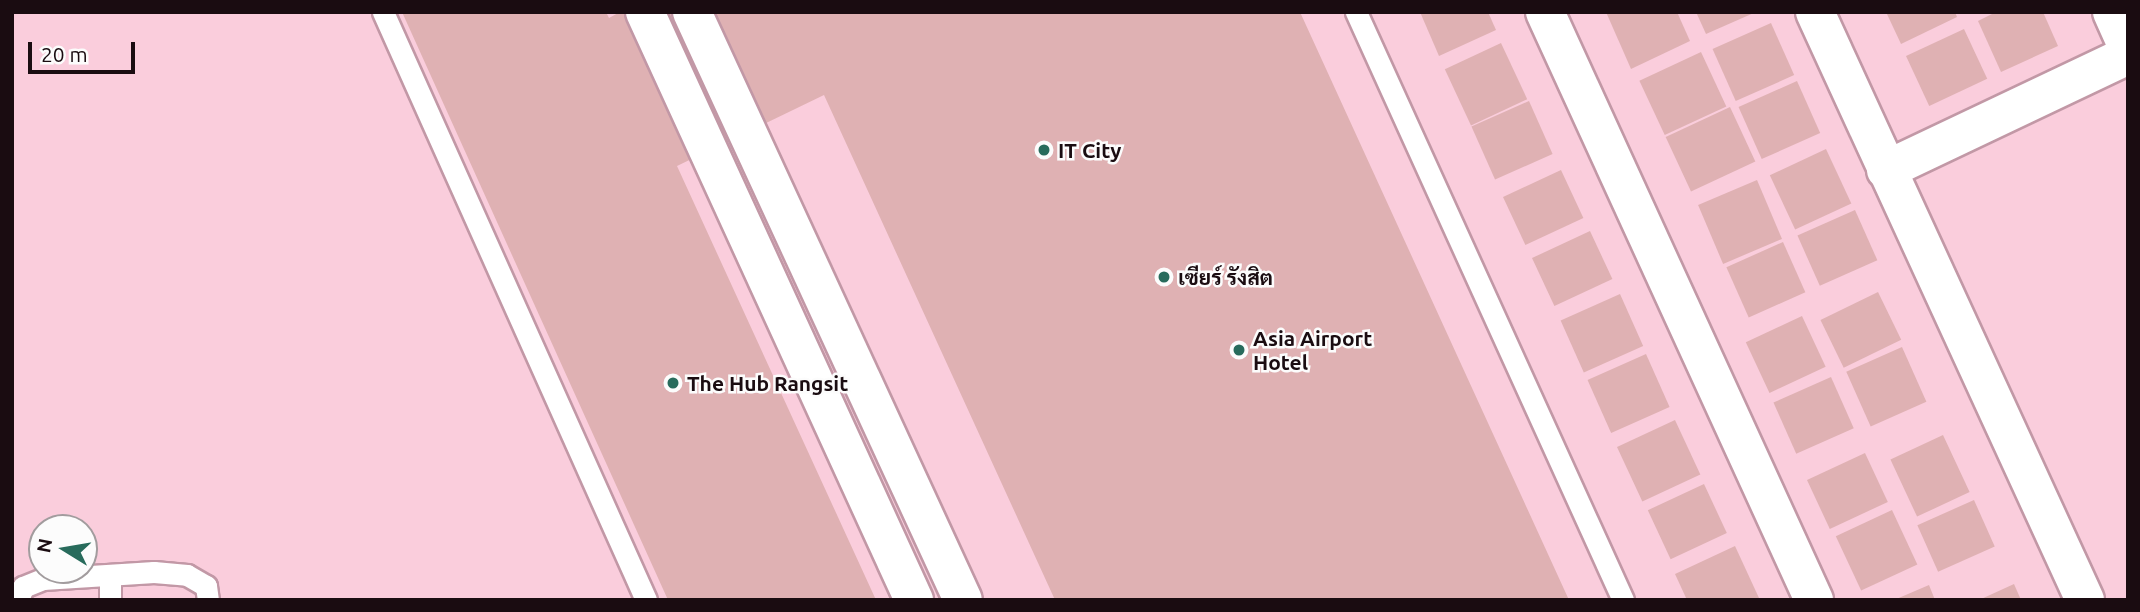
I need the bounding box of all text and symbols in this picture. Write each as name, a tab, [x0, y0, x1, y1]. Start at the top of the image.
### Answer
scale bar	[32, 28, 138, 72]
text: 20 m	[41, 42, 88, 66]
place label: IT City	[1058, 137, 1122, 163]
marker: IT City	[1036, 142, 1052, 158]
place label: เซียร์ รังสิต	[1178, 264, 1273, 290]
marker: เซียร์ รังสิต	[1156, 269, 1172, 285]
place label: Asia Airport Hotel	[1253, 325, 1372, 375]
marker: Asia Airport Hotel	[1231, 342, 1247, 358]
place label: The Hub Rangsit	[687, 370, 848, 396]
marker: The Hub Rangsit	[665, 375, 681, 391]
north arrow	[28, 514, 98, 584]
text: N	[32, 536, 57, 554]

